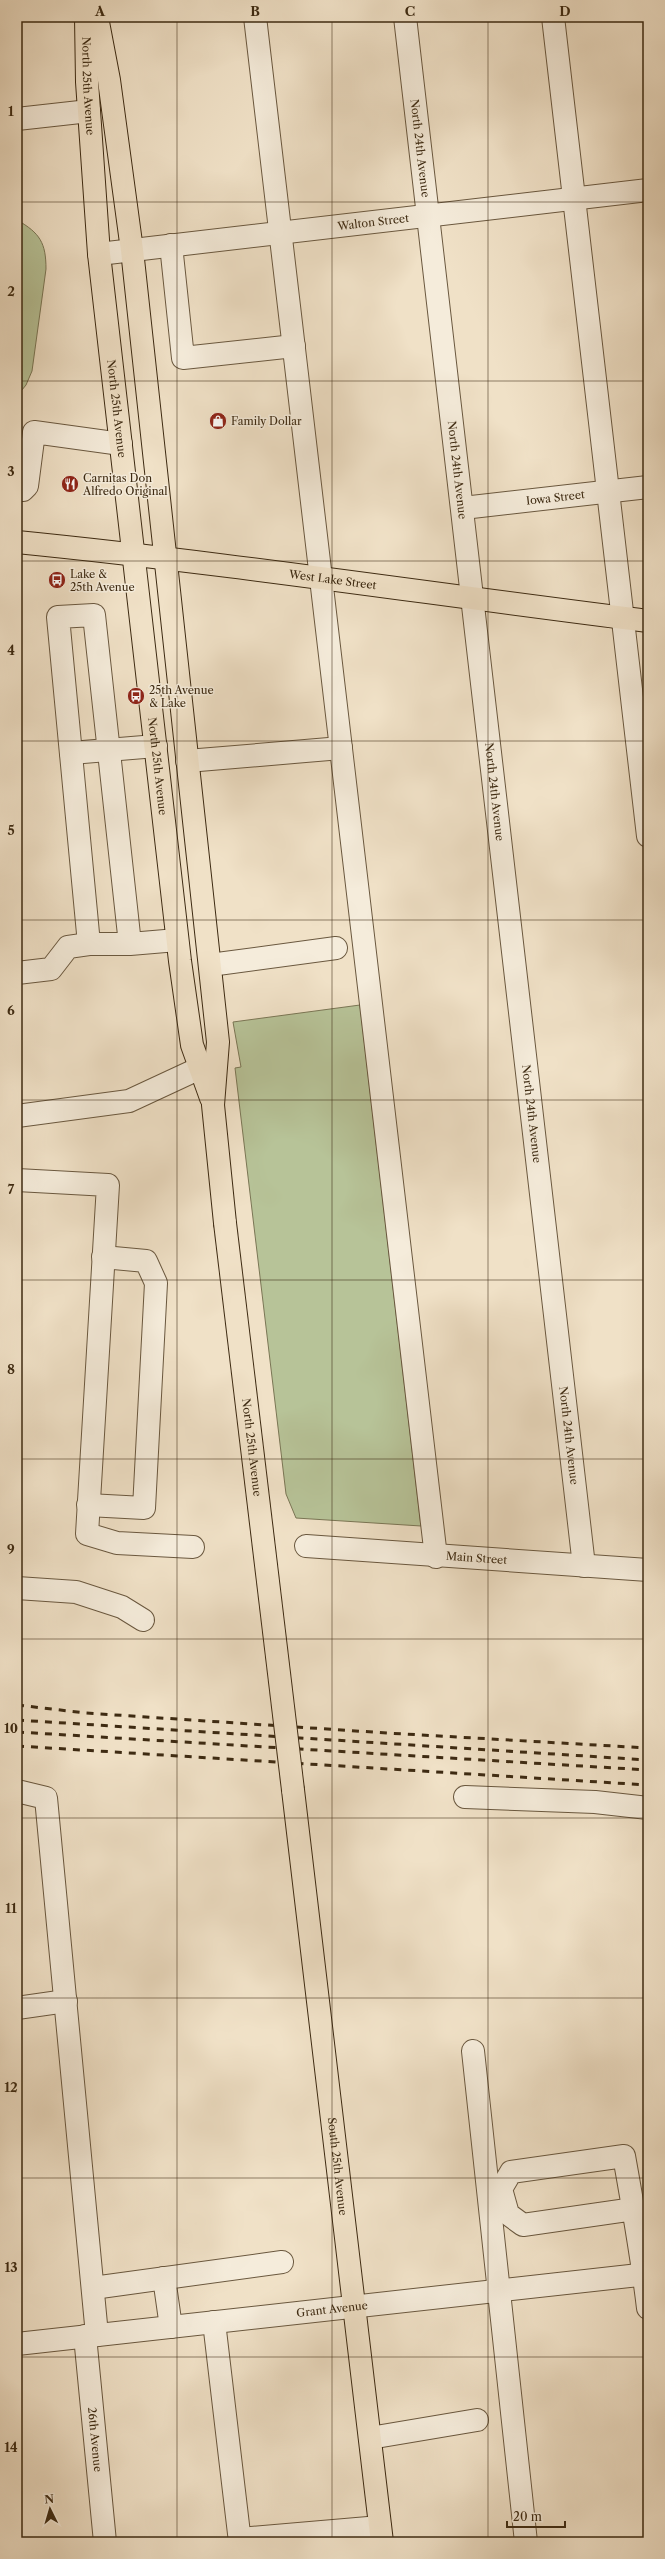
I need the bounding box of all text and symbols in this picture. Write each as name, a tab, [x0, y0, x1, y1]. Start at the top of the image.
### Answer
text: A	[94, 3, 106, 19]
text: B	[250, 3, 260, 19]
text: C	[405, 3, 415, 19]
text: D	[559, 3, 571, 19]
street label: North 25th Avenue	[79, 37, 98, 136]
street label: North 24th Avenue	[408, 98, 433, 198]
text: 1	[8, 103, 14, 119]
street label: Walton Street	[336, 211, 410, 233]
text: 2	[7, 283, 15, 299]
street label: North 25th Avenue	[104, 359, 129, 458]
shop icon: Family Dollar	[208, 411, 228, 431]
place label: Family Dollar	[231, 414, 302, 428]
street label: North 24th Avenue	[445, 420, 470, 520]
text: 3	[7, 463, 15, 479]
place label: Carnitas Don Alfredo Original	[82, 471, 168, 498]
restaurant icon: Carnitas Don Alfredo Original	[60, 474, 80, 494]
street label: Iowa Street	[525, 487, 586, 508]
place label: Lake & 25th Avenue	[70, 567, 135, 594]
street label: West Lake Street	[287, 567, 377, 592]
bus stop icon: Lake & 25th Avenue	[47, 570, 67, 590]
text: 4	[7, 642, 15, 658]
place label: 25th Avenue & Lake	[149, 683, 214, 710]
bus stop icon: 25th Avenue & Lake	[126, 686, 146, 706]
street label: North 25th Avenue	[145, 716, 170, 816]
street label: North 24th Avenue	[482, 742, 507, 842]
text: 5	[7, 822, 15, 838]
text: 6	[7, 1002, 15, 1018]
street label: North 24th Avenue	[519, 1064, 544, 1164]
text: 7	[8, 1181, 15, 1197]
text: 8	[7, 1361, 15, 1377]
street label: North 24th Avenue	[556, 1386, 582, 1486]
street label: North 25th Avenue	[239, 1398, 265, 1497]
text: 9	[7, 1541, 15, 1557]
street label: Main Street	[446, 1549, 508, 1567]
text: 10	[4, 1720, 18, 1736]
text: 11	[5, 1900, 17, 1916]
text: 12	[4, 2079, 18, 2095]
street label: South 25th Avenue	[325, 2117, 350, 2216]
text: 13	[4, 2259, 18, 2275]
street label: Grant Avenue	[296, 2298, 368, 2320]
street label: 26th Avenue	[85, 2406, 105, 2473]
text: 14	[4, 2439, 18, 2455]
north arrow	[30, 2489, 70, 2529]
text: N	[44, 2492, 55, 2506]
scale bar	[507, 2503, 565, 2529]
text: 20 m	[513, 2509, 542, 2524]

